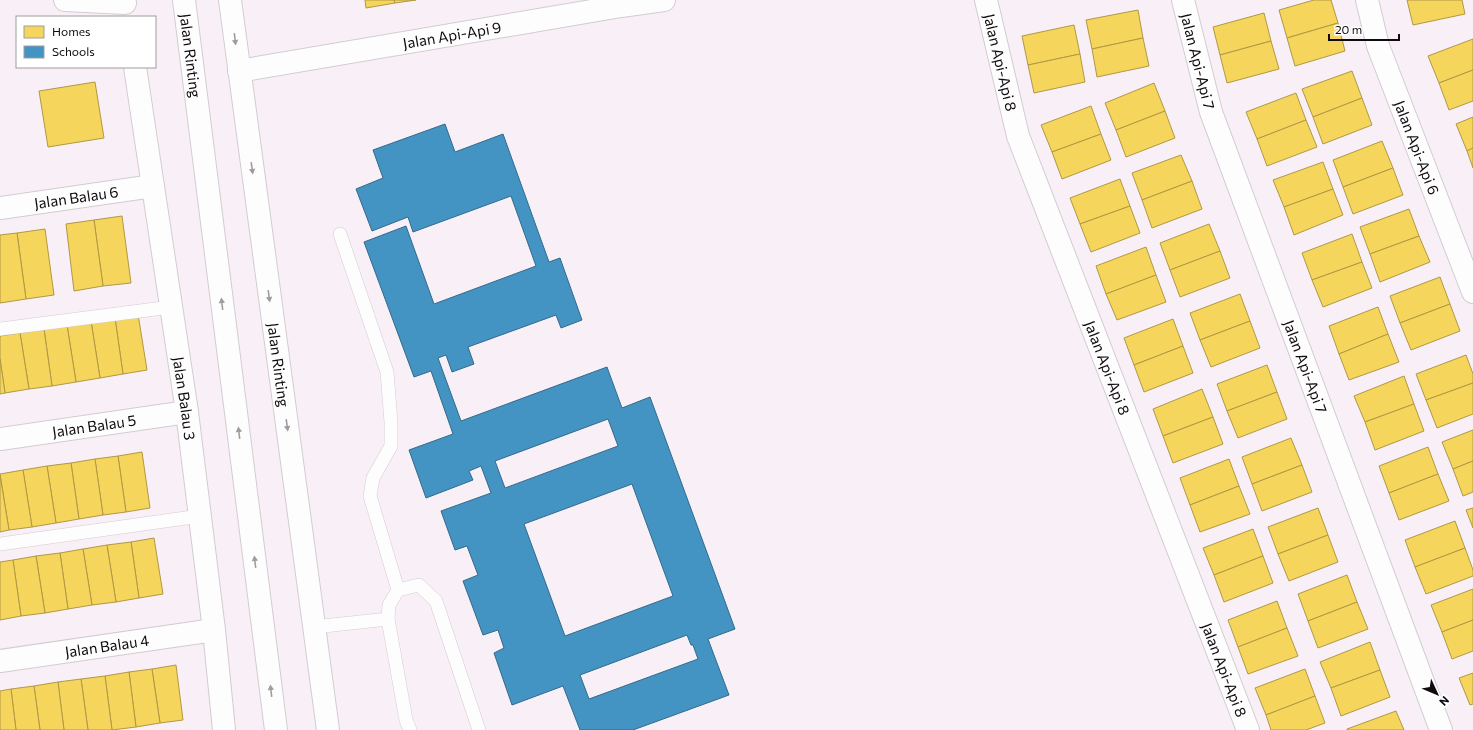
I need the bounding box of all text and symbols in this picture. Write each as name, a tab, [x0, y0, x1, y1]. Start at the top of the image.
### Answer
street label: Jalan Api-Api 7	[1178, 11, 1219, 111]
street label: Jalan Rinting	[177, 12, 205, 99]
street label: Jalan Api-Api 8	[980, 12, 1021, 113]
legend	[16, 16, 156, 68]
scale bar	[1329, 16, 1399, 42]
street label: Jalan Api-Api 9	[401, 18, 503, 52]
text: 20 m	[1335, 22, 1362, 36]
text: Homes	[52, 24, 90, 38]
one-way arrow	[232, 33, 238, 45]
text: Schools	[52, 44, 95, 58]
street label: Jalan Api-Api 6	[1391, 98, 1443, 197]
one-way arrow	[249, 162, 255, 174]
street label: Jalan Balau 6	[33, 182, 120, 212]
one-way arrow	[266, 290, 273, 302]
one-way arrow	[219, 298, 225, 310]
street label: Jalan Api-Api 7	[1280, 317, 1331, 416]
street label: Jalan Api-Api 8	[1081, 318, 1134, 417]
street label: Jalan Rinting	[264, 322, 294, 408]
street label: Jalan Balau 3	[170, 355, 199, 441]
street label: Jalan Balau 5	[51, 410, 137, 440]
one-way arrow	[284, 419, 290, 431]
one-way arrow	[235, 427, 242, 439]
one-way arrow	[252, 556, 258, 568]
street label: Jalan Api-Api 8	[1198, 620, 1251, 719]
street label: Jalan Balau 4	[64, 631, 150, 661]
north arrow	[1417, 674, 1457, 714]
one-way arrow	[268, 685, 274, 697]
text: N	[1437, 694, 1452, 709]

